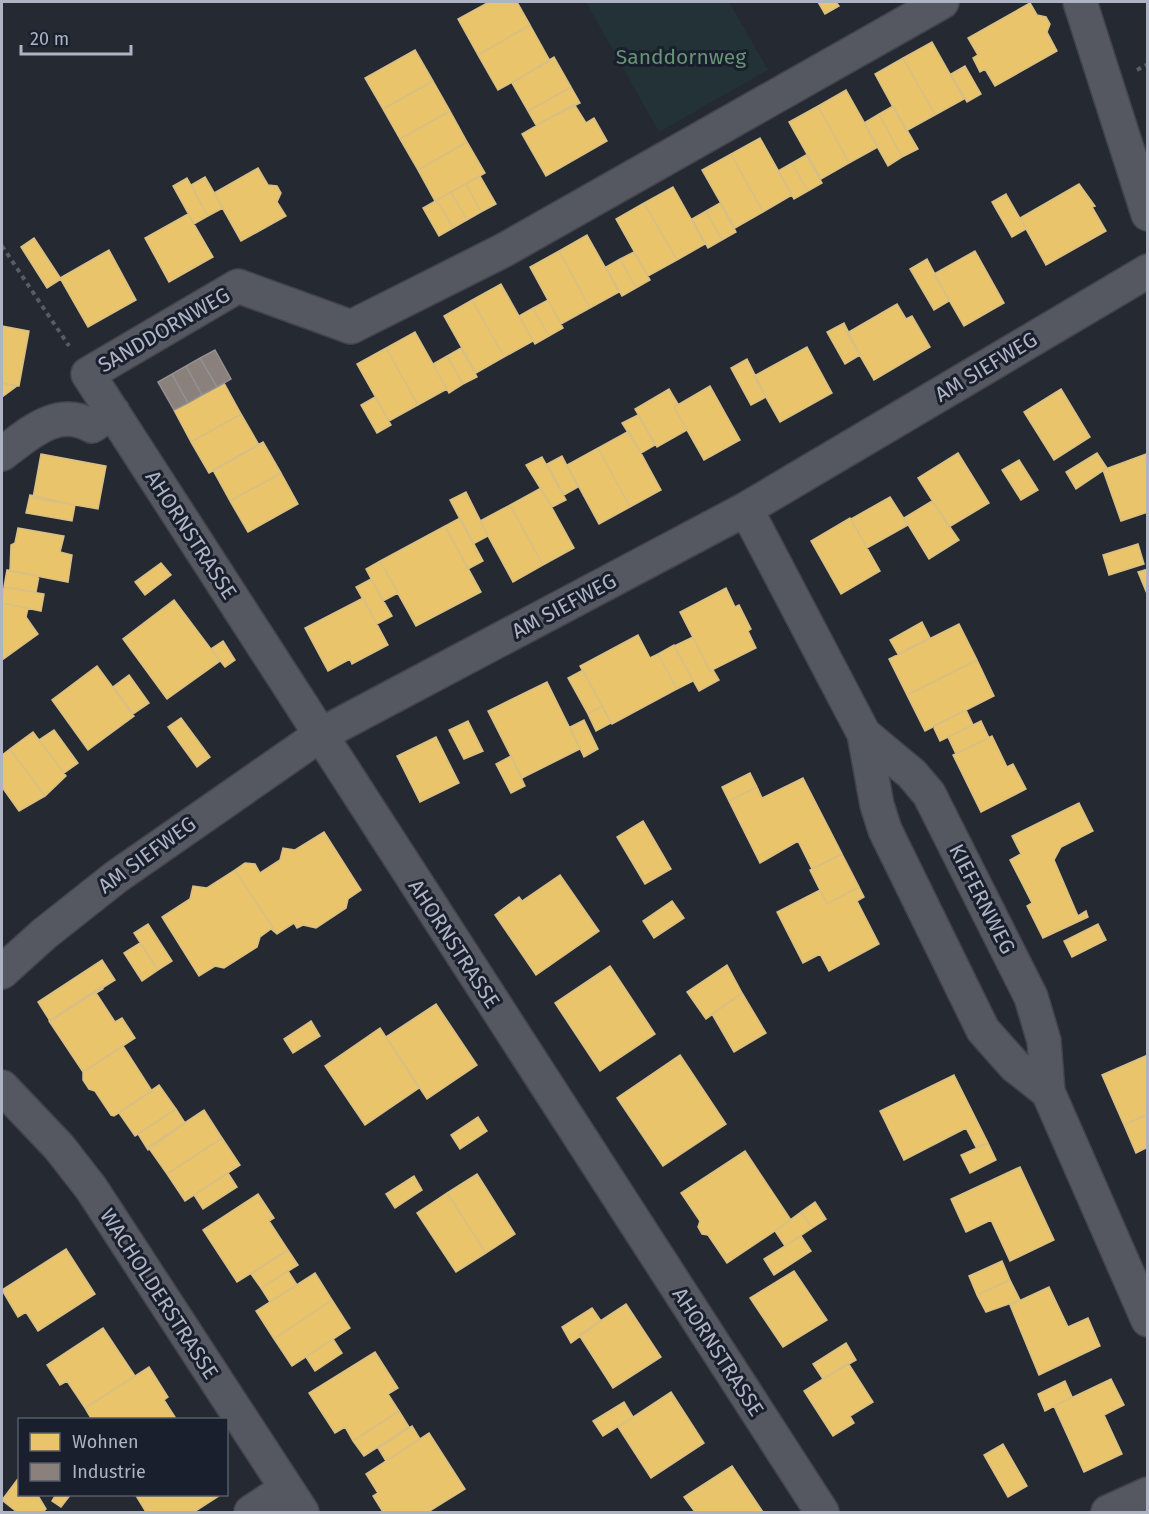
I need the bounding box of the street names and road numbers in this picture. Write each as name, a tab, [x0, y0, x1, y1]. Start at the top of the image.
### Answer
street label: SANDDORNWEG	[93, 282, 235, 378]
street label: AM SIEFWEG	[930, 326, 1042, 408]
street label: AHORNSTRASSE	[140, 466, 242, 604]
street label: AM SIEFWEG	[507, 568, 621, 644]
street label: AM SIEFWEG	[93, 811, 201, 899]
street label: KIEFERNWEG	[943, 840, 1021, 958]
street label: AHORNSTRASSE	[403, 875, 505, 1013]
street label: WACHOLDERSTRASSE	[94, 1204, 224, 1384]
street label: AHORNSTRASSE	[667, 1283, 769, 1421]

